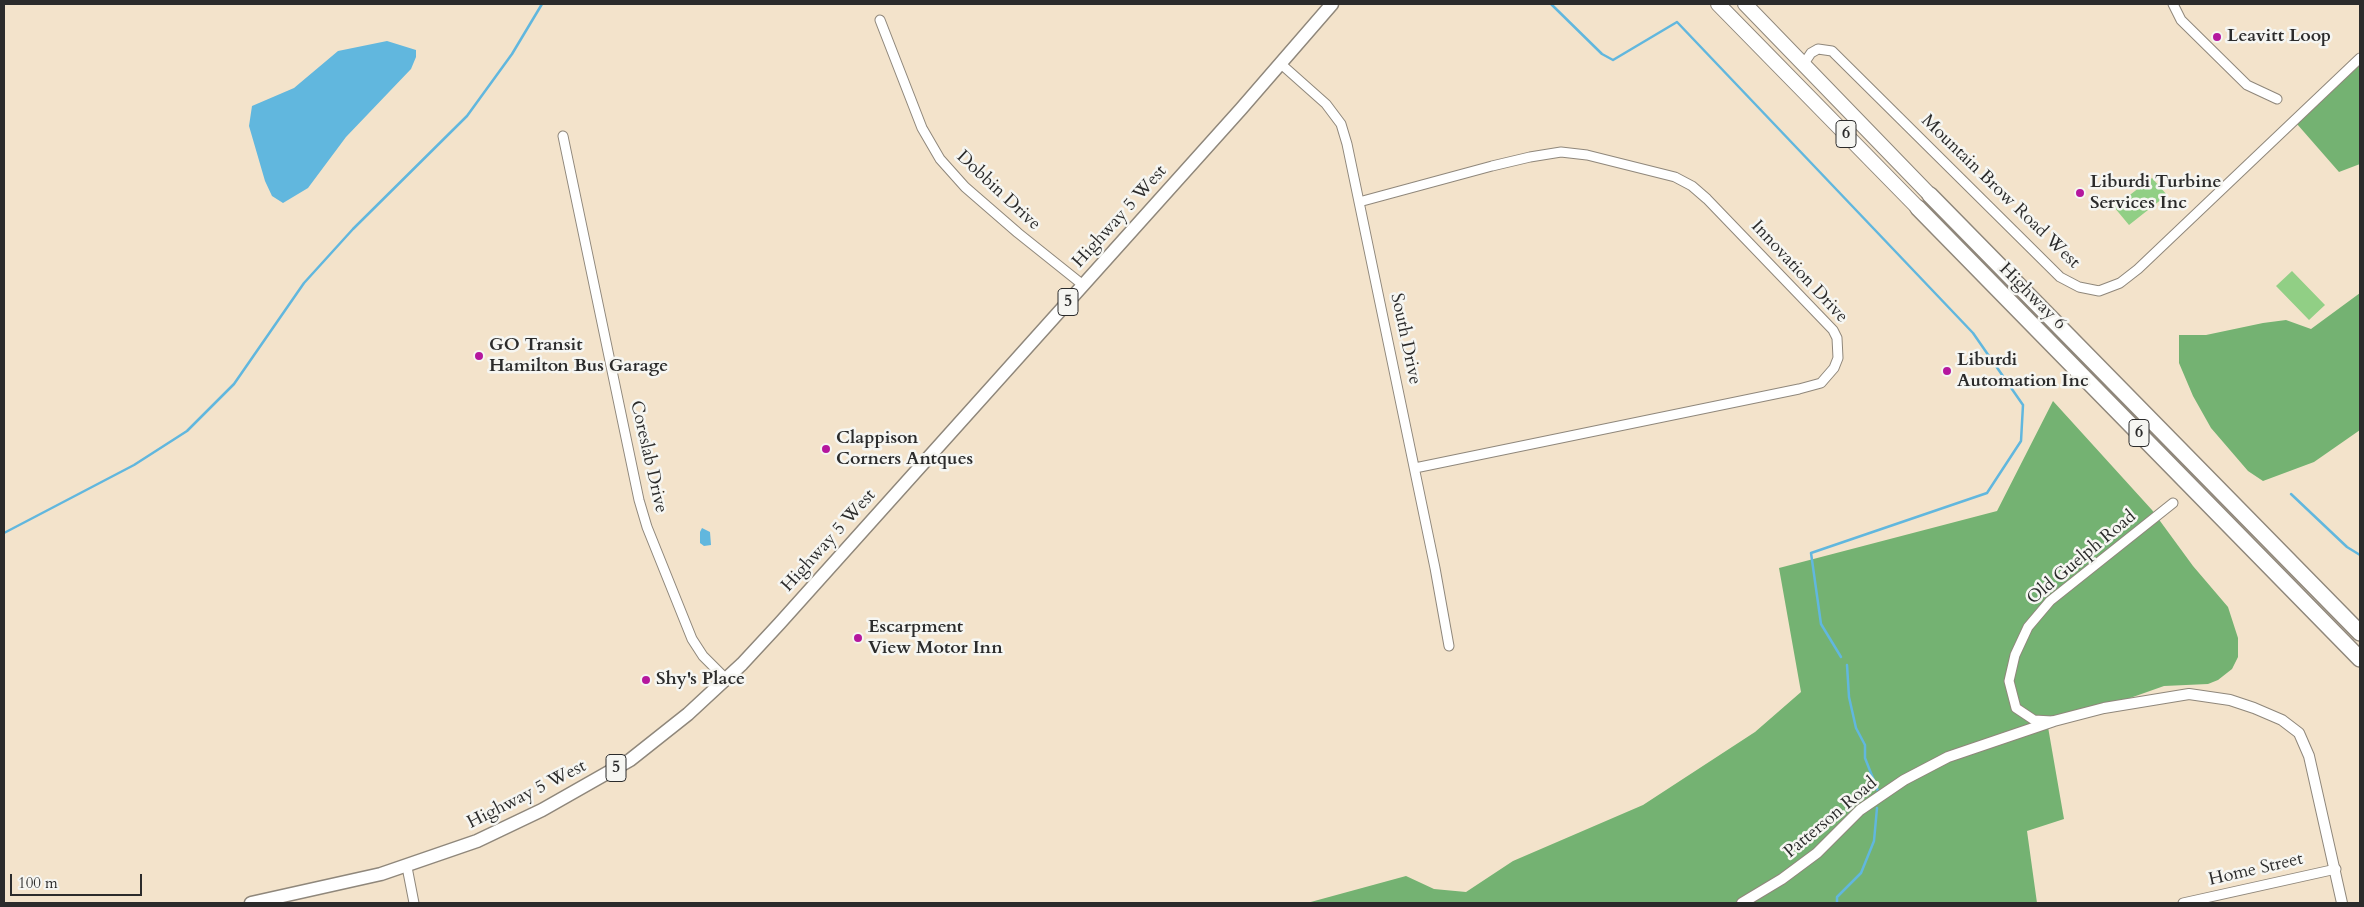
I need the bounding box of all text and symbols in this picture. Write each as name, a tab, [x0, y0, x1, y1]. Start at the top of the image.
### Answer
place label: Leavitt Loop	[2227, 26, 2331, 48]
marker: Leavitt Loop	[2211, 31, 2223, 43]
street label: Mountain Brow Road West	[1916, 110, 2084, 274]
road number: 6	[1836, 120, 1856, 148]
street label: Dobbin Drive	[951, 147, 1045, 235]
street label: Highway 5 West	[1068, 161, 1172, 273]
place label: Liburdi Turbine Services Inc	[2090, 172, 2221, 214]
marker: Liburdi Turbine Services Inc	[2074, 187, 2086, 199]
street label: Innovation Drive	[1746, 216, 1852, 328]
street label: Highway 6	[1994, 259, 2070, 335]
road number: 5	[1058, 288, 1078, 316]
street label: South Drive	[1385, 291, 1425, 387]
place label: GO Transit Hamilton Bus Garage	[489, 335, 668, 378]
marker: GO Transit Hamilton Bus Garage	[473, 350, 485, 362]
place label: Liburdi Automation Inc	[1957, 350, 2089, 392]
marker: Liburdi Automation Inc	[1941, 365, 1953, 377]
street label: Coreslab Drive	[625, 399, 671, 515]
road number: 6	[2129, 419, 2149, 446]
place label: Clappison Corners Antques	[836, 428, 973, 470]
marker: Clappison Corners Antques	[820, 443, 832, 455]
street label: Highway 5 West	[777, 485, 881, 597]
street label: Old Guelph Road	[2023, 506, 2141, 610]
place label: Escarpment View Motor Inn	[868, 617, 1003, 660]
marker: Escarpment View Motor Inn	[852, 632, 864, 644]
place label: Shy's Place	[656, 669, 745, 691]
marker: Shy's Place	[640, 674, 652, 686]
road number: 5	[606, 754, 626, 781]
street label: Highway 5 West	[464, 756, 590, 834]
street label: Patterson Road	[1780, 773, 1882, 863]
street label: Home Street	[2207, 849, 2305, 891]
scale bar	[12, 864, 145, 896]
text: 100 m	[18, 873, 58, 893]

